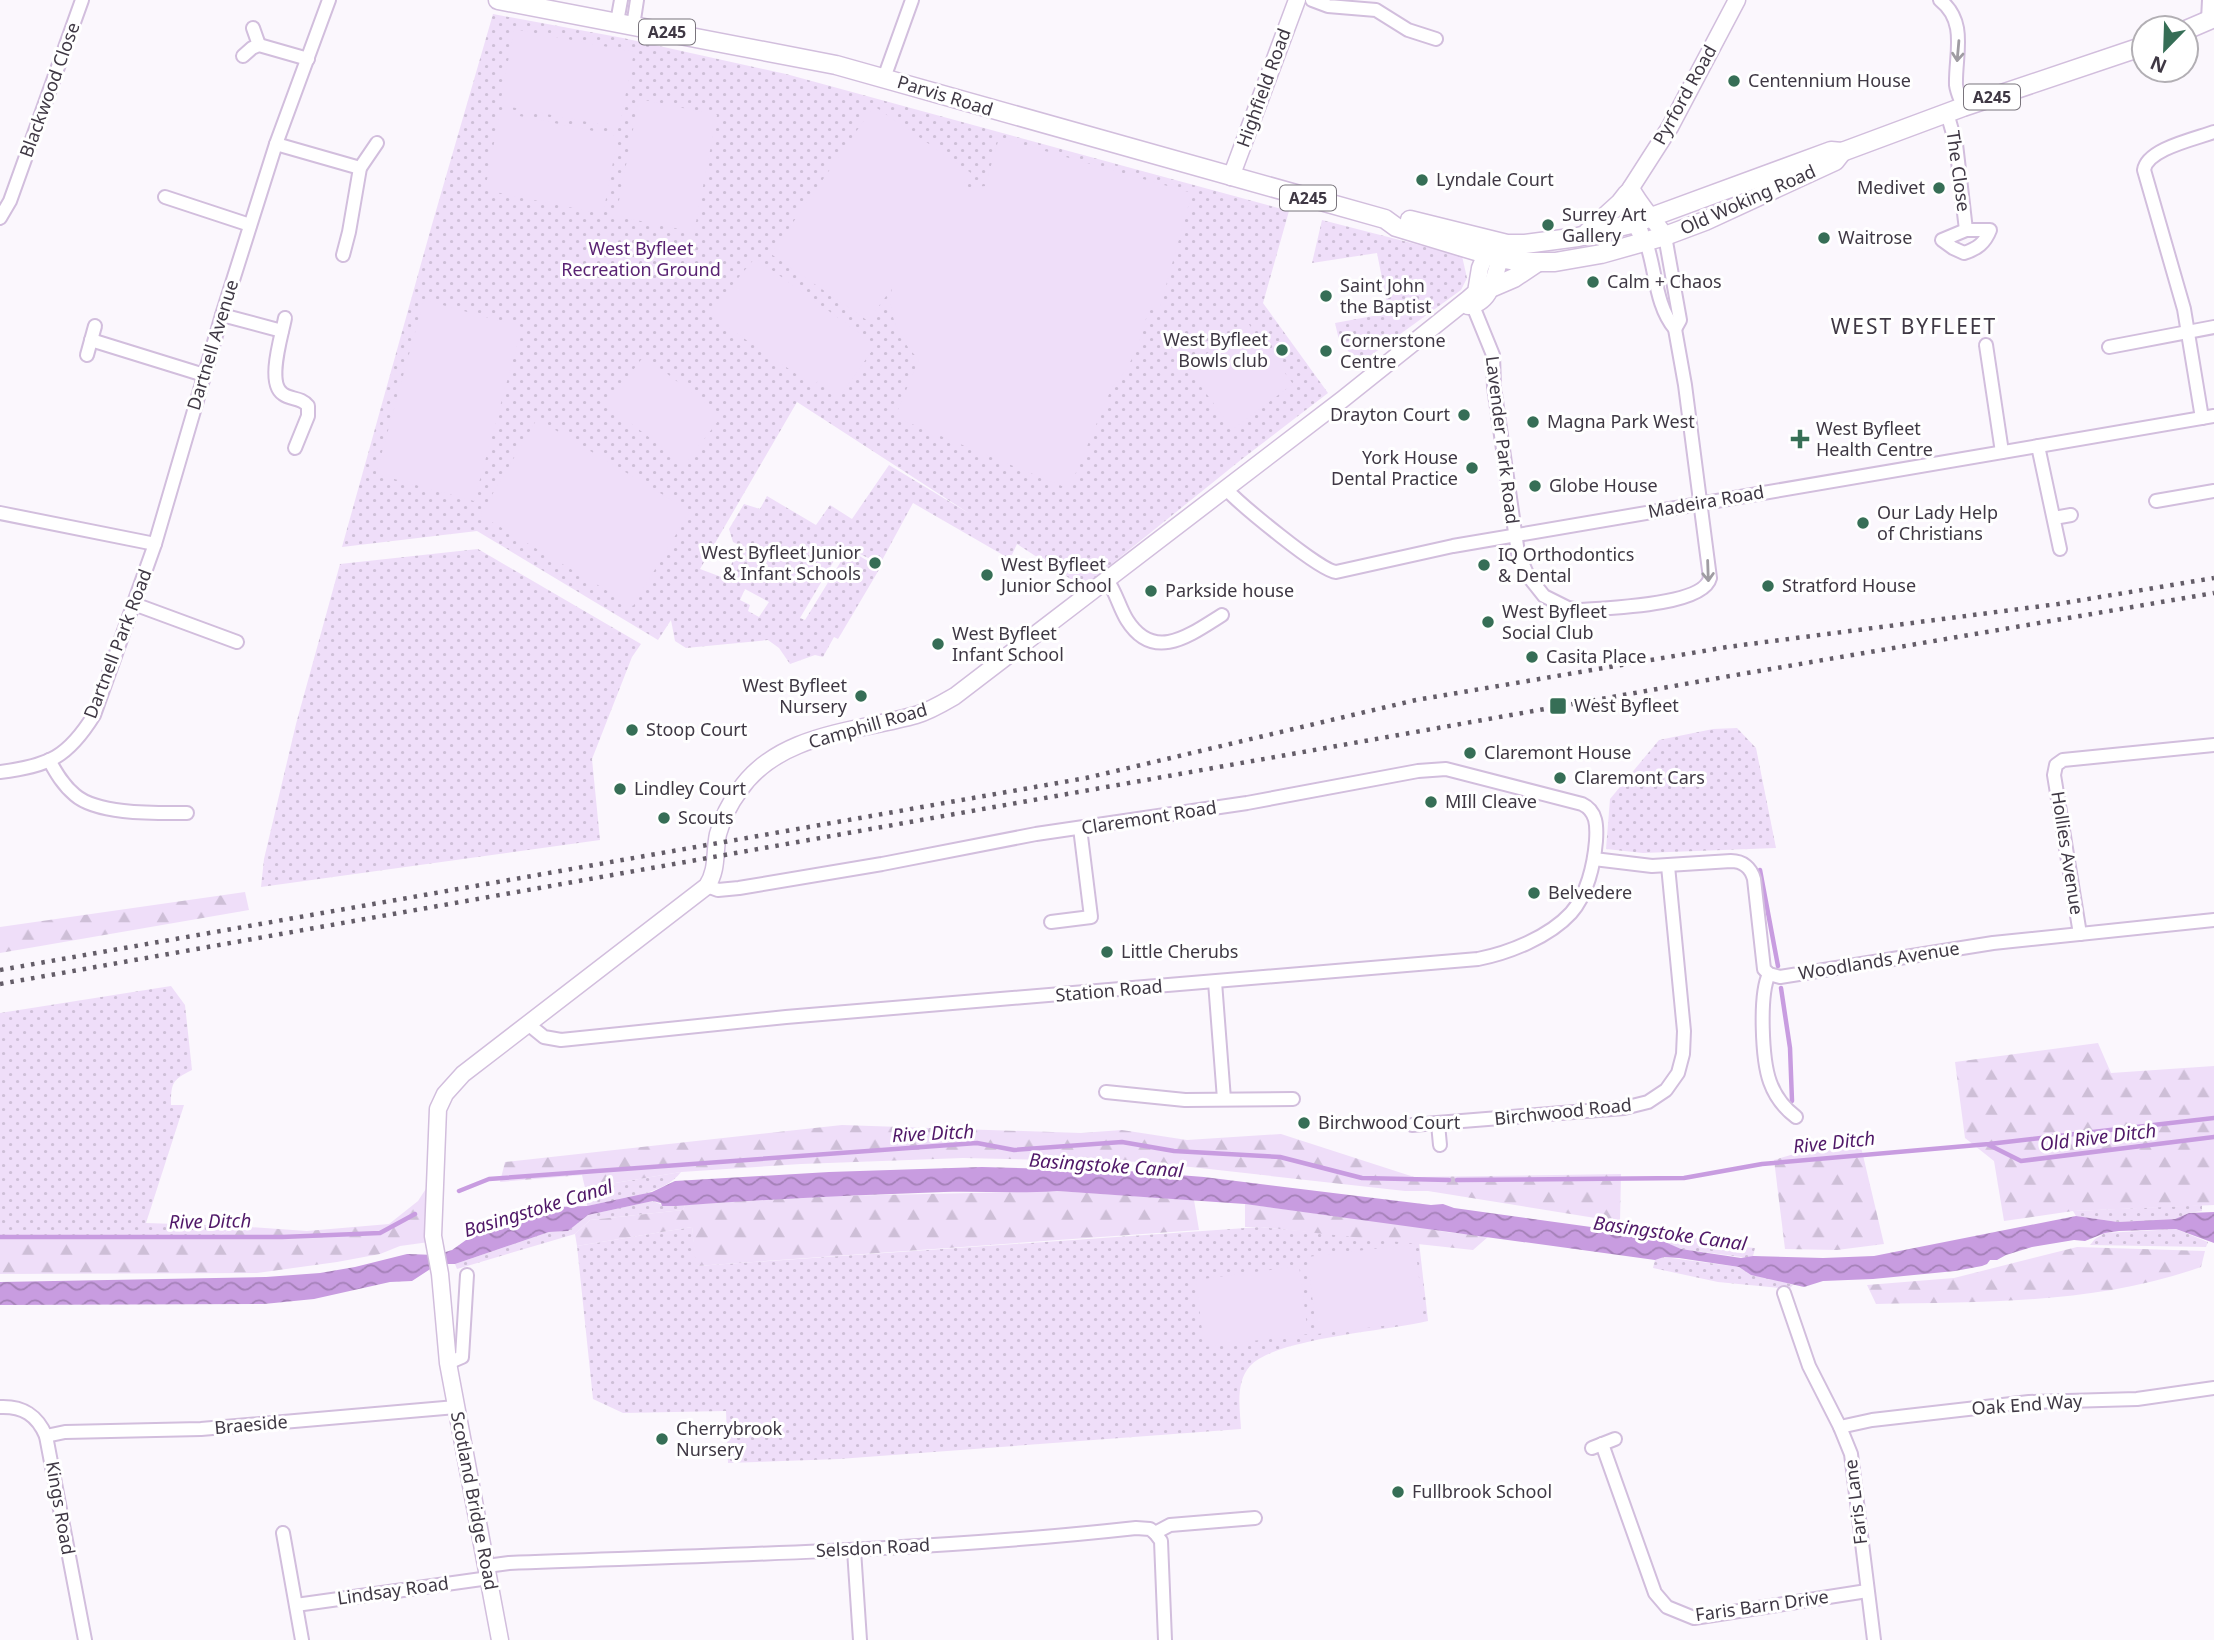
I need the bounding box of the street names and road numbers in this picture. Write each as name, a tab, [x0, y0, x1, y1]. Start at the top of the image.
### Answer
street label: Blackwood Close	[13, 19, 85, 161]
road number: A245	[639, 20, 695, 44]
street label: Highfield Road	[1230, 25, 1296, 150]
street label: Pyrford Road	[1647, 40, 1721, 149]
street label: Parvis Road	[895, 69, 996, 121]
road number: A245	[1964, 85, 2020, 110]
street label: The Close	[1941, 129, 1977, 213]
street label: Old Woking Road	[1676, 158, 1819, 240]
road number: A245	[1280, 186, 1336, 210]
street label: Dartnell Avenue	[181, 276, 243, 413]
street label: Lavender Park Road	[1481, 354, 1525, 525]
street label: Madeira Road	[1646, 479, 1766, 523]
street label: Dartnell Park Road	[77, 565, 157, 722]
street label: Camphill Road	[806, 697, 930, 753]
street label: Hollies Avenue	[2046, 789, 2090, 916]
street label: Claremont Road	[1079, 794, 1218, 840]
street label: Woodlands Avenue	[1797, 935, 1961, 985]
street label: Station Road	[1054, 973, 1164, 1007]
street label: Birchwood Road	[1493, 1092, 1633, 1130]
street label: Oak End Way	[1971, 1388, 2084, 1420]
street label: Braeside	[213, 1409, 289, 1439]
street label: Scotland Bridge Road	[446, 1409, 504, 1592]
street label: Faris Lane	[1838, 1458, 1872, 1546]
street label: Kings Road	[41, 1459, 81, 1556]
street label: Selsdon Road	[815, 1532, 931, 1562]
street label: Lindsay Road	[336, 1570, 450, 1610]
street label: Faris Barn Drive	[1694, 1584, 1830, 1626]

